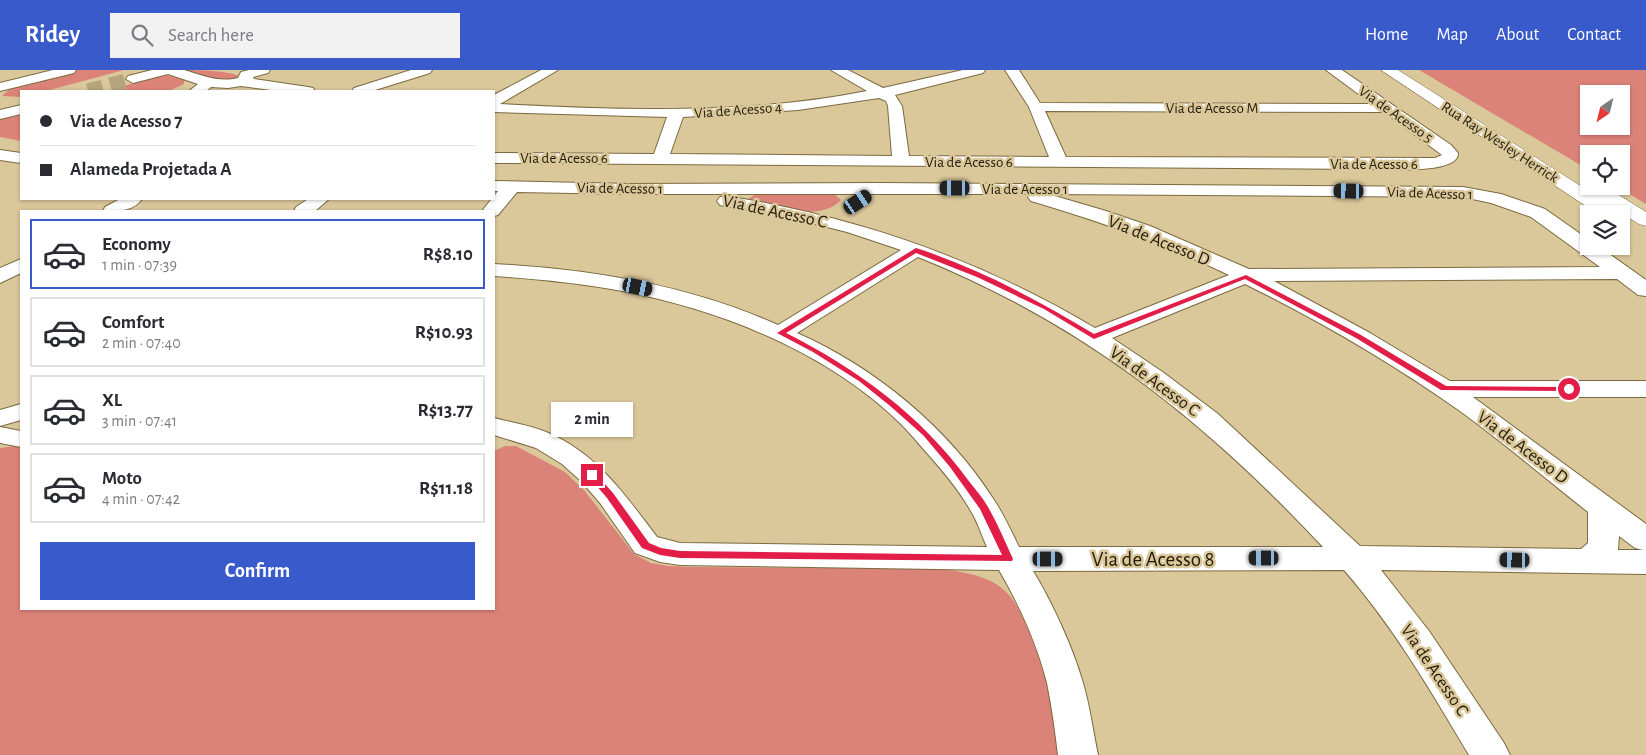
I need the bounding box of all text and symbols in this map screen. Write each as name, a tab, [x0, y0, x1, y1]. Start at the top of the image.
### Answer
search box	[110, 13, 460, 58]
icon: search	[128, 21, 156, 49]
text: Ridey	[25, 23, 80, 47]
text: Search here	[168, 26, 254, 45]
text: Home	[1365, 26, 1408, 44]
text: Map	[1436, 26, 1468, 44]
text: About	[1496, 26, 1539, 44]
text: Contact	[1567, 26, 1621, 44]
street label: Via de Acesso 5	[1356, 83, 1436, 145]
north arrow	[1580, 85, 1630, 135]
map controls	[1580, 85, 1630, 255]
street label: Rua Ray Wesley Herrick	[1439, 99, 1561, 186]
street label: Via de Acesso 4	[694, 100, 782, 121]
street label: Via de Acesso M	[1166, 101, 1258, 116]
text: Via de Acesso 7	[70, 112, 182, 131]
button: locate	[1580, 145, 1630, 195]
street label: Via de Acesso 6	[520, 151, 608, 166]
street label: Via de Acesso 6	[925, 155, 1013, 170]
street label: Via de Acesso 6	[1330, 157, 1418, 172]
text: Alameda Projetada A	[70, 160, 232, 179]
street label: Via de Acesso 1	[577, 180, 663, 197]
car	[940, 181, 970, 196]
street label: Via de Acesso 1	[982, 182, 1068, 197]
car	[1333, 183, 1364, 199]
street label: Via de Acesso 1	[1387, 185, 1473, 202]
car	[841, 187, 874, 217]
street label: Via de Acesso C	[721, 192, 829, 232]
button: layers	[1580, 205, 1630, 255]
street label: Via de Acesso D	[1105, 212, 1212, 270]
icon: car	[42, 232, 87, 277]
text: Economy	[102, 235, 171, 254]
text: R$8.10	[423, 245, 473, 264]
text: 1 min · 07:39	[102, 257, 177, 273]
car	[621, 277, 654, 297]
icon: car	[42, 310, 87, 355]
text: Comfort	[102, 313, 164, 332]
text: R$10.93	[415, 323, 473, 342]
text: 2 min · 07:40	[102, 335, 181, 351]
street label: Via de Acesso C	[1106, 343, 1203, 420]
route start	[1558, 378, 1580, 400]
icon: car	[42, 388, 87, 433]
text: XL	[102, 391, 122, 410]
text: R$13.77	[417, 401, 473, 420]
callout: 2 min	[551, 402, 633, 438]
street label: Via de Acesso D	[1474, 408, 1571, 488]
text: 2 min	[574, 411, 610, 427]
text: 3 min · 07:41	[102, 413, 177, 429]
route end	[581, 464, 603, 486]
icon: car	[42, 466, 87, 511]
text: Moto	[102, 469, 142, 488]
text: R$11.18	[419, 479, 473, 498]
text: 4 min · 07:42	[102, 491, 180, 507]
button: Confirm	[40, 542, 475, 600]
street label: Via de Acesso 8	[1092, 549, 1214, 570]
car	[1249, 551, 1279, 566]
car	[1033, 552, 1063, 567]
car	[1499, 552, 1530, 568]
street label: Via de Acesso C	[1397, 622, 1471, 720]

